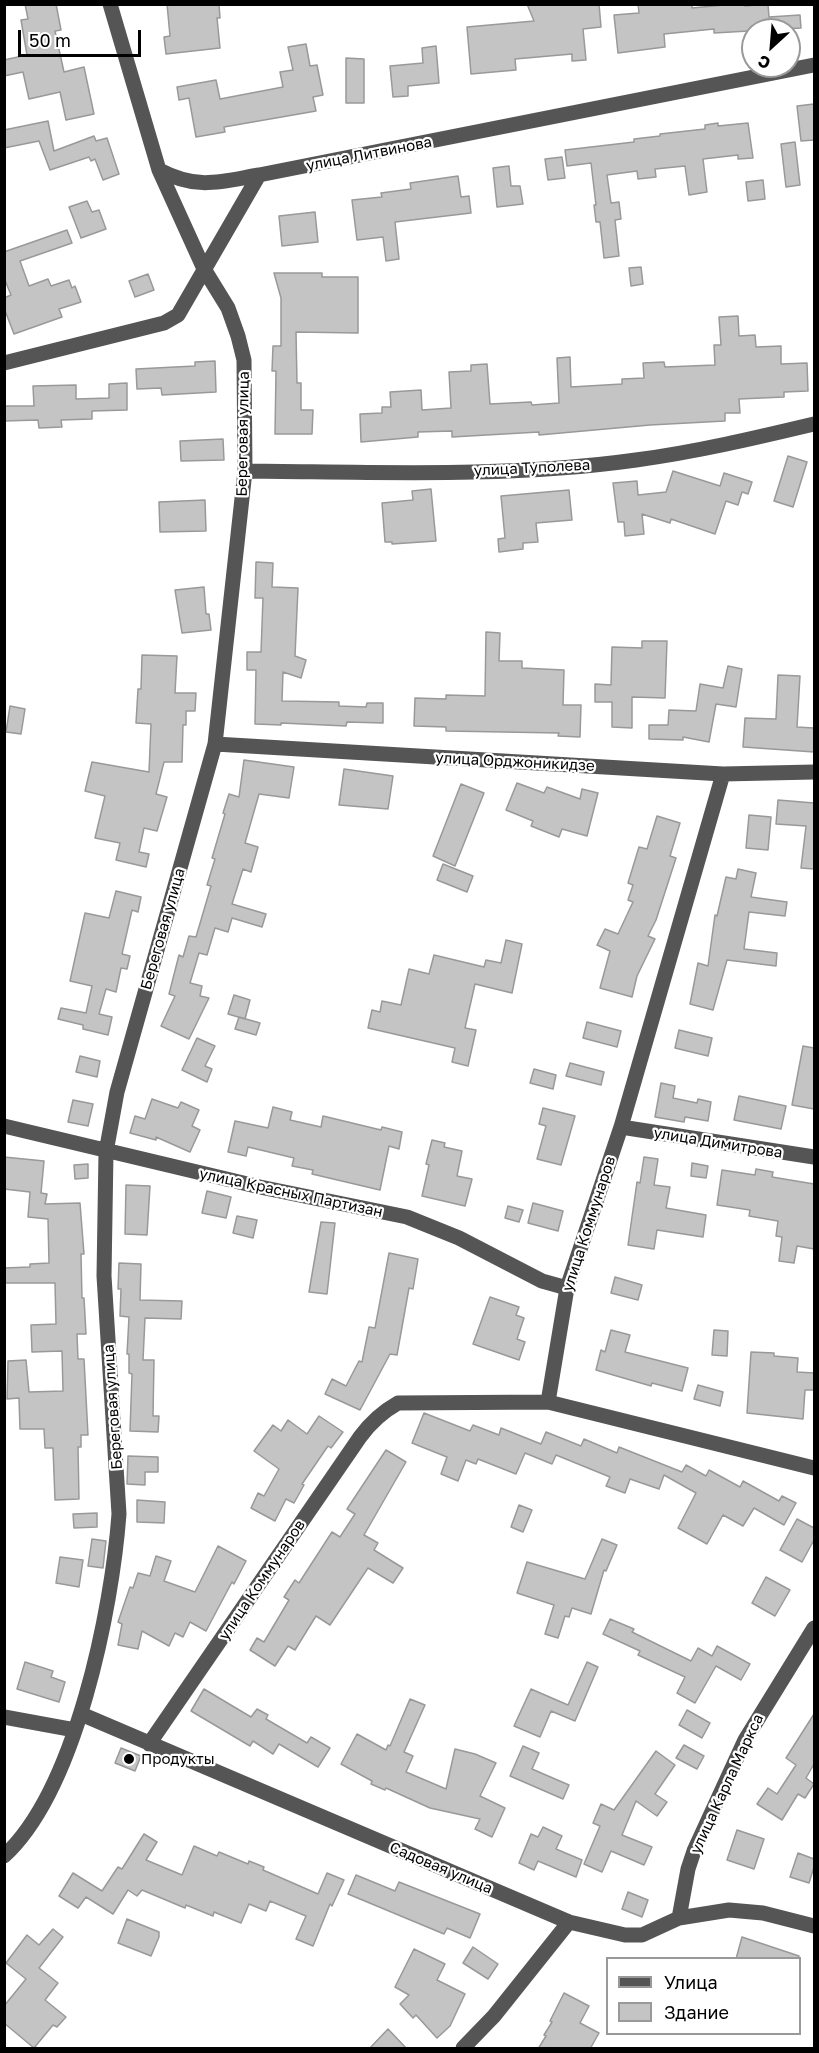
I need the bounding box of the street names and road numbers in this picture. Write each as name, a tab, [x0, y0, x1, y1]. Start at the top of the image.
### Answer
street label: улица Литвинова	[305, 133, 433, 175]
street label: Береговая улица	[233, 371, 253, 497]
street label: улица Туполева	[473, 456, 591, 480]
street label: улица Орджоникидзе	[435, 749, 595, 775]
street label: Береговая улица	[137, 866, 189, 992]
street label: улица Димитрова	[652, 1124, 784, 1162]
street label: улица Коммунаров	[559, 1154, 619, 1294]
street label: улица Красных Партизан	[198, 1165, 384, 1221]
street label: Береговая улица	[100, 1344, 126, 1470]
street label: улица Коммунаров	[215, 1516, 309, 1644]
street label: улица Карла Маркса	[687, 1711, 767, 1857]
street label: Садовая улица	[387, 1838, 495, 1898]

